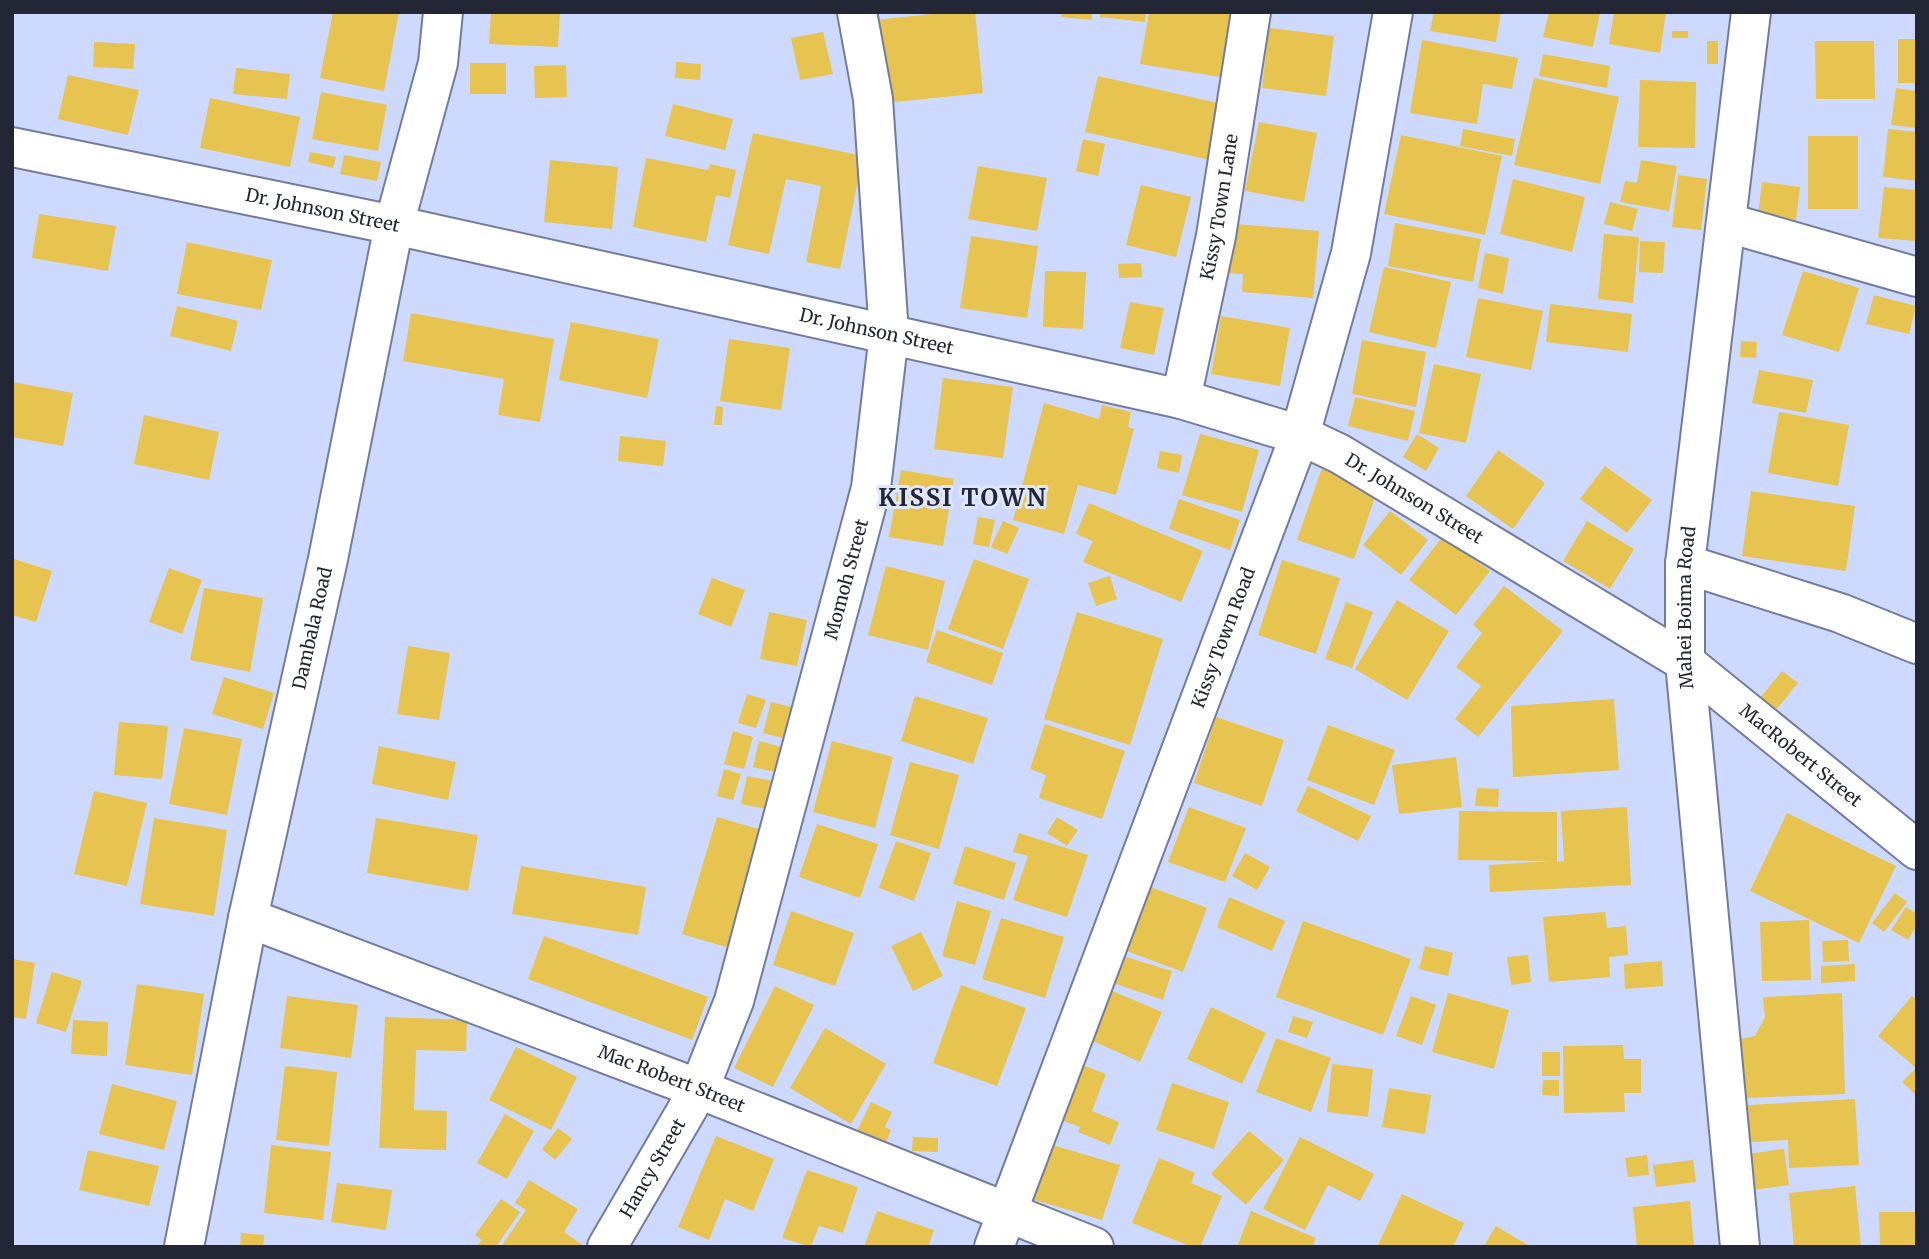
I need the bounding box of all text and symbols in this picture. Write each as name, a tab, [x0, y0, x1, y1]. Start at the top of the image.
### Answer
street label: Kissy Town Lane	[1195, 132, 1243, 282]
street label: Dr. Johnson Street	[244, 183, 402, 237]
street label: Dr. Johnson Street	[798, 303, 956, 359]
street label: Dr. Johnson Street	[1341, 448, 1487, 549]
district label: KISSI TOWN	[878, 482, 1048, 513]
street label: Momoh Street	[819, 516, 873, 642]
street label: Mahei Boima Road	[1672, 525, 1700, 690]
street label: Kissy Town Road	[1186, 564, 1260, 711]
street label: Dambala Road	[287, 565, 337, 692]
street label: MacRobert Street	[1735, 699, 1867, 812]
street label: Mac Robert Street	[595, 1040, 748, 1117]
street label: Hancy Street	[614, 1114, 690, 1222]

